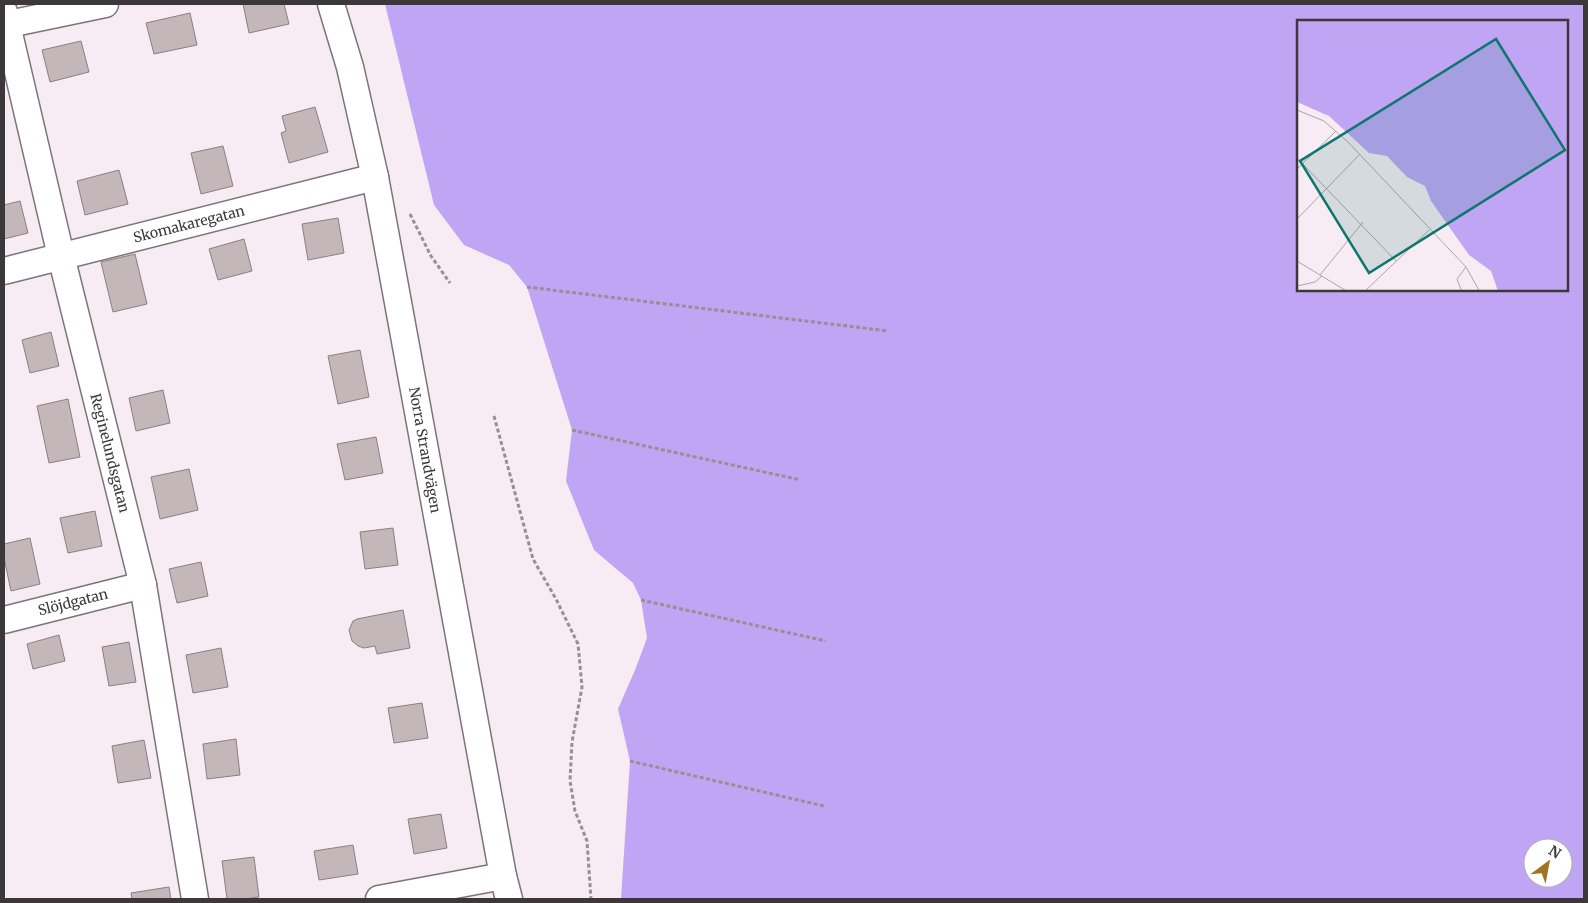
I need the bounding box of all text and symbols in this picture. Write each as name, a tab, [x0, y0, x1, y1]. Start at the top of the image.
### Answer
inset map	[1297, 20, 1568, 291]
street label: Skomakaregatan	[131, 201, 247, 247]
street label: Norra Strandvägen	[405, 386, 445, 514]
street label: Reginelundsgatan	[86, 391, 134, 515]
street label: Slöjdgatan	[36, 585, 110, 619]
north arrow	[1523, 838, 1573, 888]
text: N	[1545, 841, 1564, 863]

